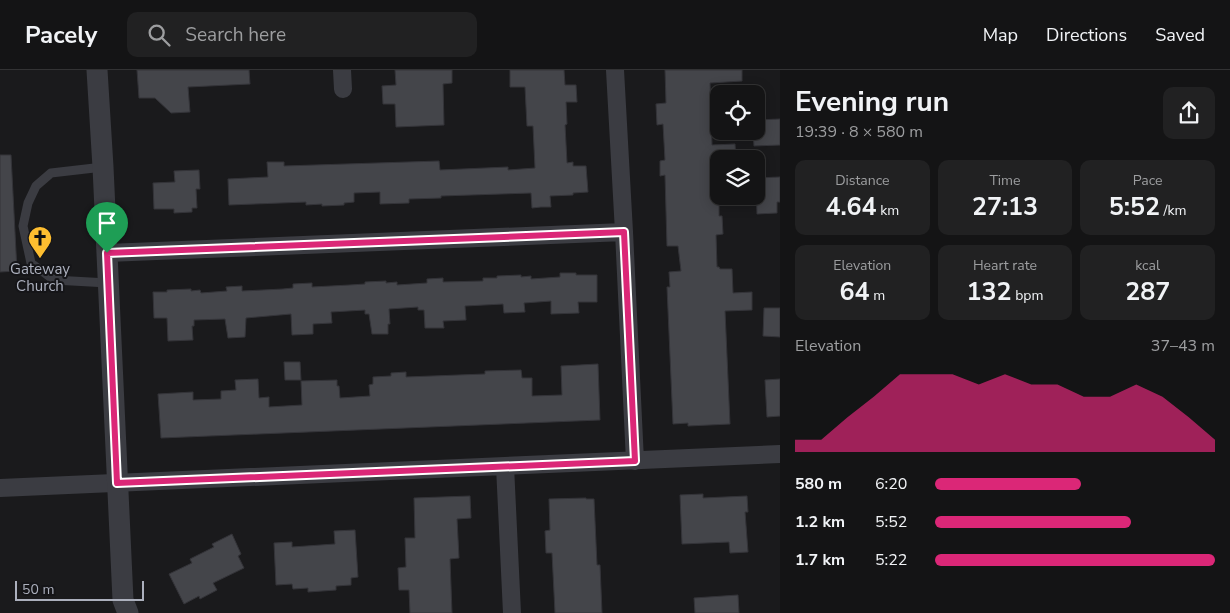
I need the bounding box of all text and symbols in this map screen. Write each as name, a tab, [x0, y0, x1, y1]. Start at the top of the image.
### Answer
search box	[127, 12, 477, 57]
text: Pacely	[25, 19, 97, 51]
icon: search	[145, 21, 173, 49]
text: Search here	[185, 22, 286, 48]
text: Map	[983, 23, 1018, 47]
text: Directions	[1046, 23, 1127, 47]
text: Saved	[1155, 23, 1205, 47]
text: Evening run	[795, 83, 949, 121]
map controls	[710, 85, 765, 205]
button: locate	[710, 85, 765, 140]
button: share	[1163, 87, 1215, 139]
text: 19:39 · 8 × 580 m	[795, 121, 923, 143]
button: layers	[710, 150, 765, 205]
text: Distance	[835, 171, 890, 190]
text: Time	[989, 171, 1021, 190]
text: Pace	[1133, 171, 1163, 190]
text: 4.64	[825, 190, 877, 224]
text: 27:13	[972, 190, 1038, 224]
text: 5:52	[1109, 190, 1160, 224]
text: km	[877, 201, 899, 220]
text: /km	[1160, 201, 1187, 220]
pin	[86, 202, 128, 253]
icon: arrive	[93, 209, 121, 237]
church icon: Gateway Church	[27, 225, 53, 259]
text: Elevation	[833, 256, 891, 275]
text: Heart rate	[973, 256, 1037, 275]
text: kcal	[1135, 256, 1160, 275]
place label: Gateway Church	[10, 259, 70, 296]
text: 64	[840, 275, 870, 309]
text: 132	[967, 275, 1012, 309]
text: 287	[1125, 275, 1170, 309]
text: m	[870, 286, 885, 305]
text: bpm	[1012, 286, 1043, 305]
text: Elevation	[795, 335, 861, 357]
text: 37–43 m	[1151, 335, 1215, 357]
text: 580 m	[795, 473, 842, 495]
text: 6:20	[875, 473, 907, 495]
text: 1.2 km	[795, 511, 845, 533]
text: 5:52	[875, 511, 907, 533]
text: 1.7 km	[795, 549, 845, 571]
text: 5:22	[875, 549, 907, 571]
scale bar	[15, 578, 144, 601]
text: 50 m	[22, 580, 54, 599]

